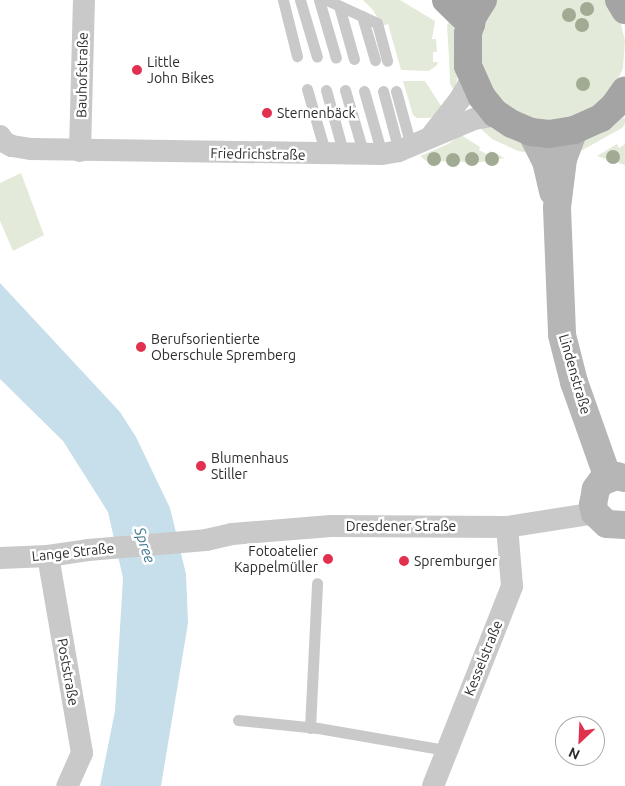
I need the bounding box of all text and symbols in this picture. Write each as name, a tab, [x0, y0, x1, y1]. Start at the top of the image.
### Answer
street label: Bauhofstraße	[73, 32, 91, 118]
place label: Little John Bikes	[147, 54, 214, 86]
marker: Little John Bikes	[131, 64, 143, 76]
place label: Sternenbäck	[277, 105, 356, 121]
marker: Sternenbäck	[261, 107, 273, 119]
street label: Friedrichstraße	[210, 145, 306, 163]
place label: Berufsorientierte Oberschule Spremberg	[151, 331, 296, 364]
street label: Lindenstraße	[556, 332, 594, 416]
marker: Berufsorientierte Oberschule Spremberg	[135, 341, 147, 353]
place label: Blumenhaus Stiller	[211, 450, 289, 482]
marker: Blumenhaus Stiller	[195, 460, 207, 472]
street label: Dresdener Straße	[346, 518, 456, 534]
water label: Spree	[131, 525, 159, 565]
street label: Lange Straße	[31, 539, 115, 565]
place label: Fotoatelier Kappelmüller	[234, 543, 318, 576]
marker: Fotoatelier Kappelmüller	[322, 553, 334, 565]
place label: Spremburger	[414, 553, 497, 569]
marker: Spremburger	[398, 555, 410, 567]
street label: Kesselstraße	[460, 618, 506, 698]
street label: Poststraße	[54, 637, 82, 707]
north arrow	[555, 716, 605, 766]
text: N	[566, 744, 582, 763]

